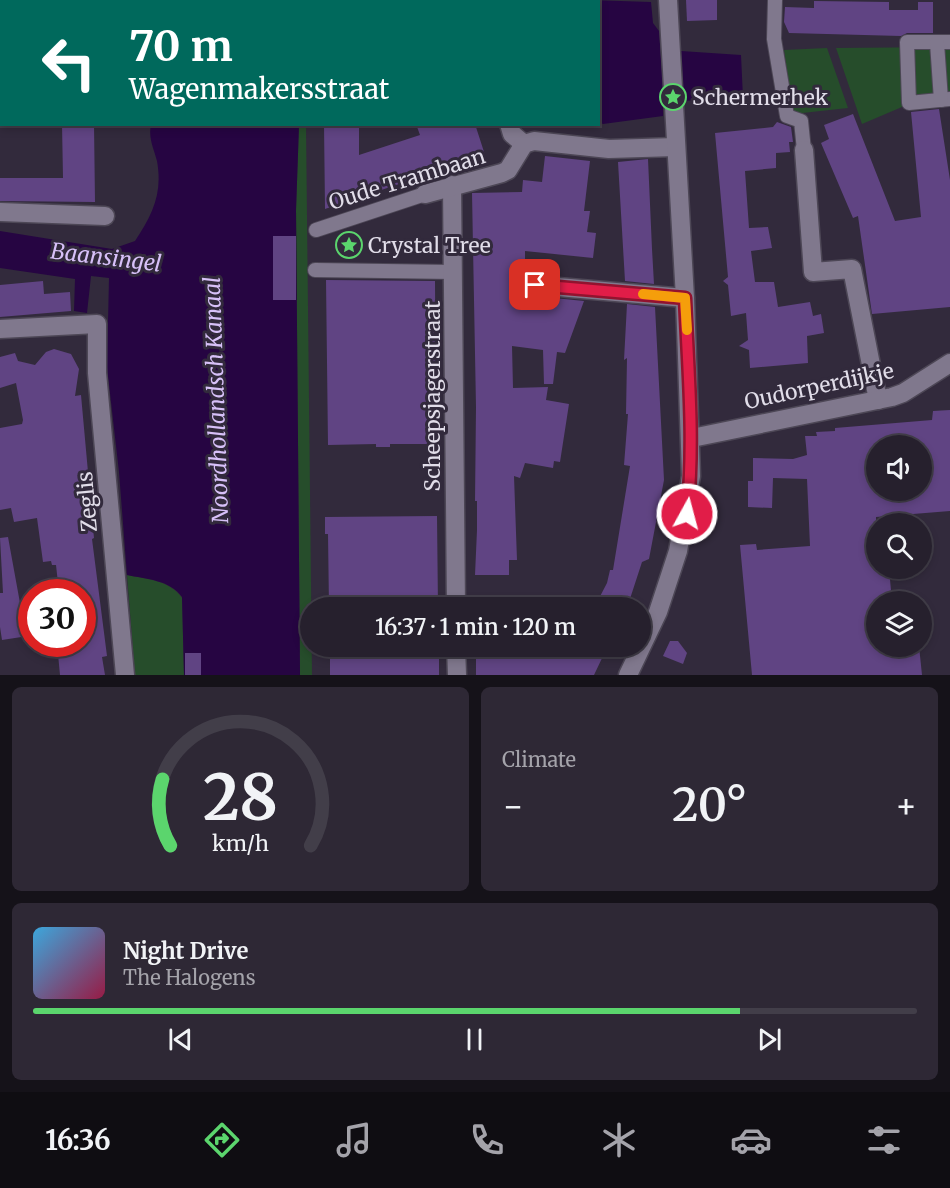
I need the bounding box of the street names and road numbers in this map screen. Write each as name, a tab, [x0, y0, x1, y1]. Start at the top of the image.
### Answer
street label: Oude Trambaan	[325, 142, 489, 216]
street label: Scheepsjagerstraat	[419, 301, 446, 491]
street label: Oudorperdijkje	[742, 357, 896, 415]
street label: Zeglis	[71, 471, 103, 533]

